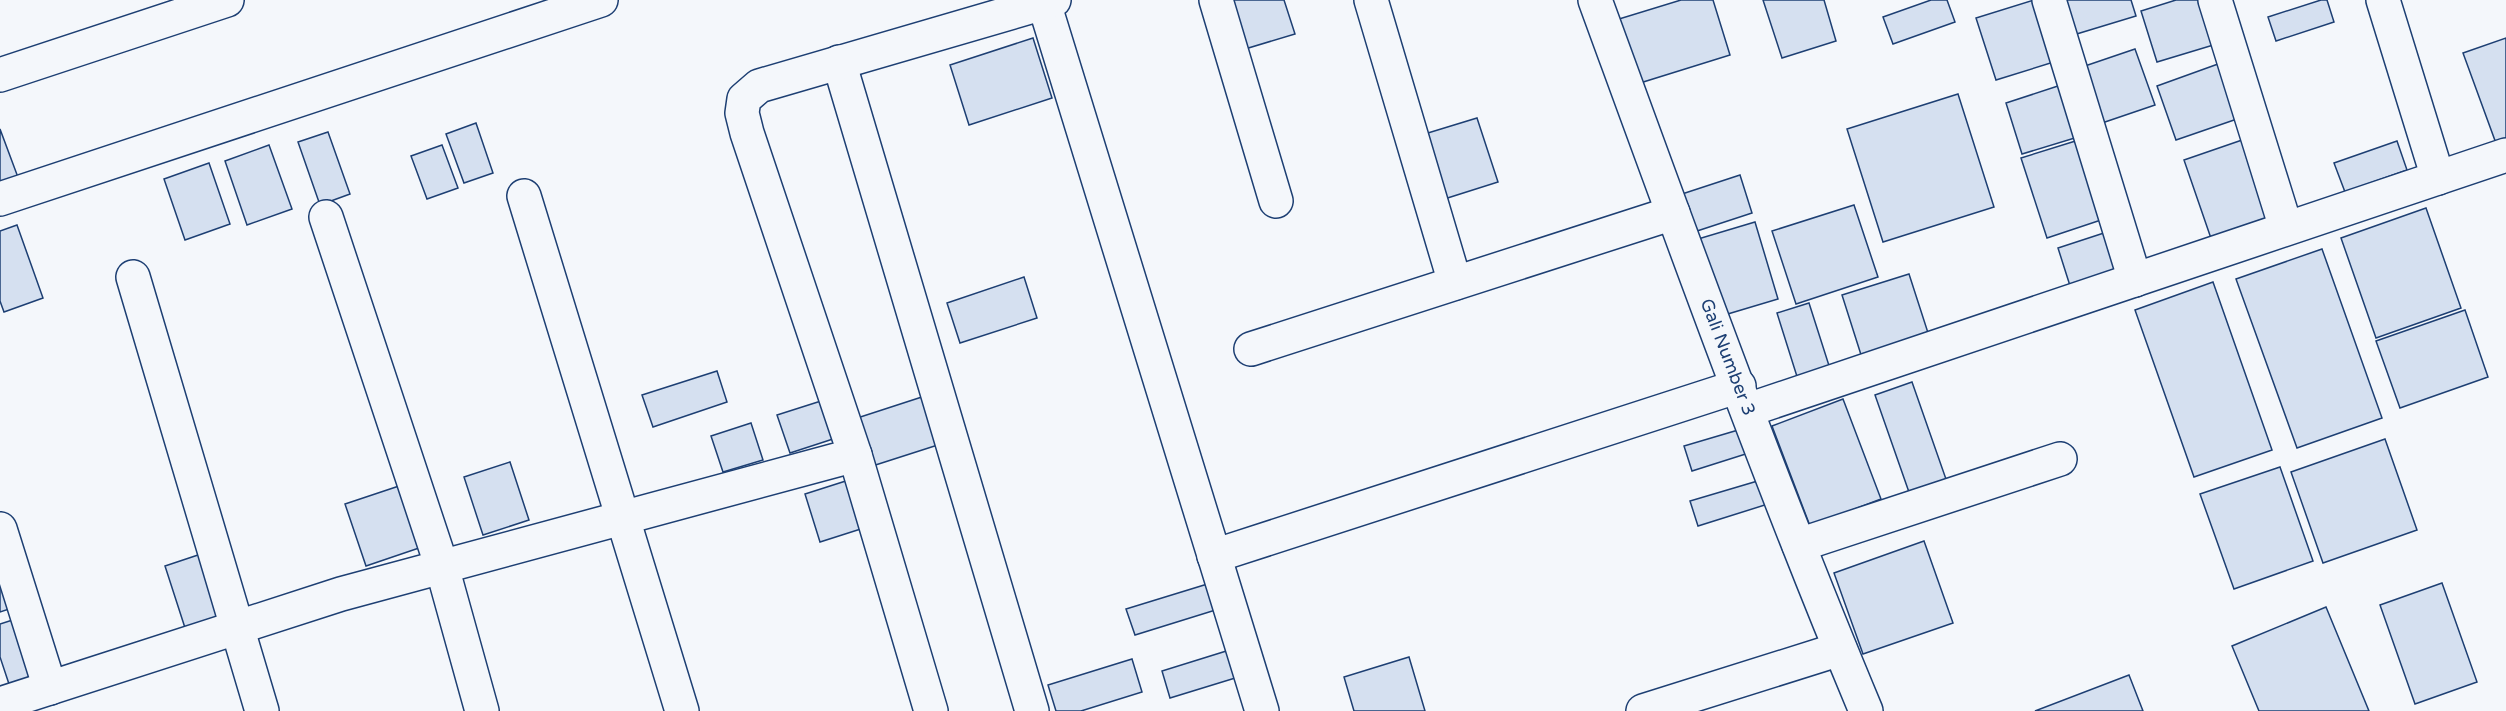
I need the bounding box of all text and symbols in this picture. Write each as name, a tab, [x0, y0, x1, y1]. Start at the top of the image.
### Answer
street label: Gali Number 3	[1696, 295, 1760, 419]

